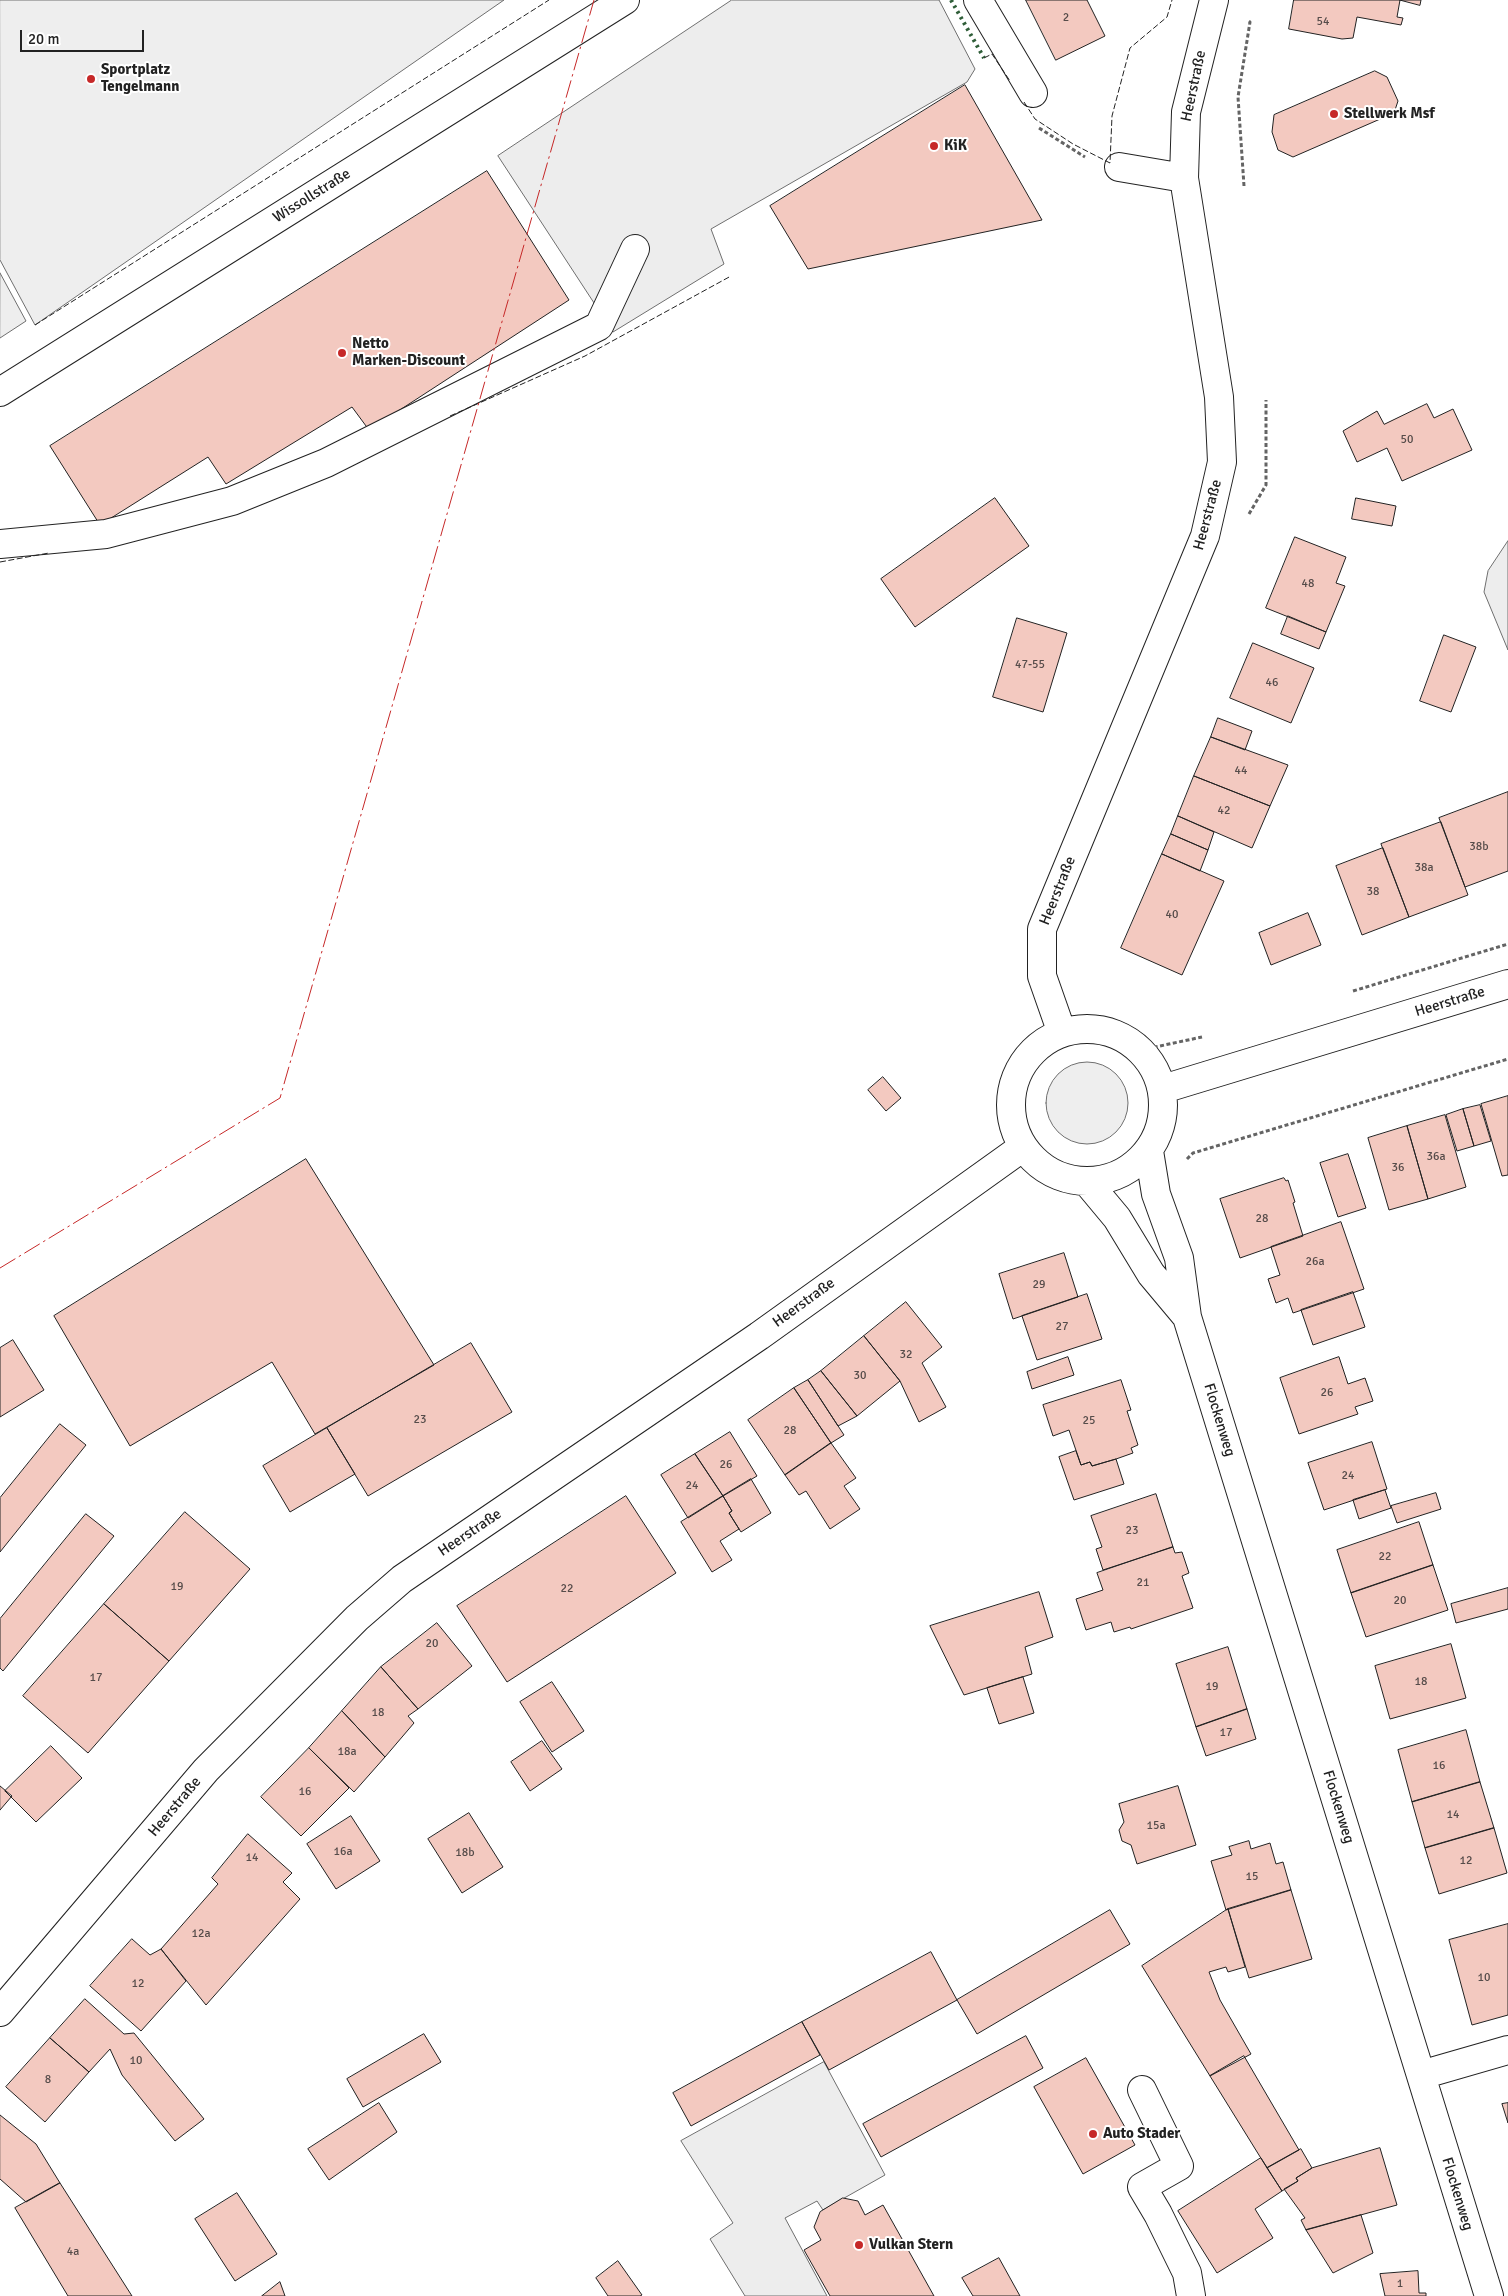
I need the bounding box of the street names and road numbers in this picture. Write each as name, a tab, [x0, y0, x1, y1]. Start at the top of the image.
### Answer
street label: Heerstraße	[1178, 49, 1210, 123]
street label: Wissollstraße	[270, 165, 354, 227]
street label: Heerstraße	[1190, 478, 1226, 552]
street label: Heerstraße	[1036, 854, 1080, 928]
street label: Heerstraße	[1413, 983, 1487, 1021]
street label: Heerstraße	[769, 1274, 839, 1332]
street label: Flockenweg	[1199, 1381, 1239, 1459]
street label: Heerstraße	[435, 1505, 505, 1561]
street label: Flockenweg	[1318, 1768, 1358, 1846]
street label: Heerstraße	[145, 1773, 205, 1841]
street label: Flockenweg	[1437, 2155, 1477, 2233]

